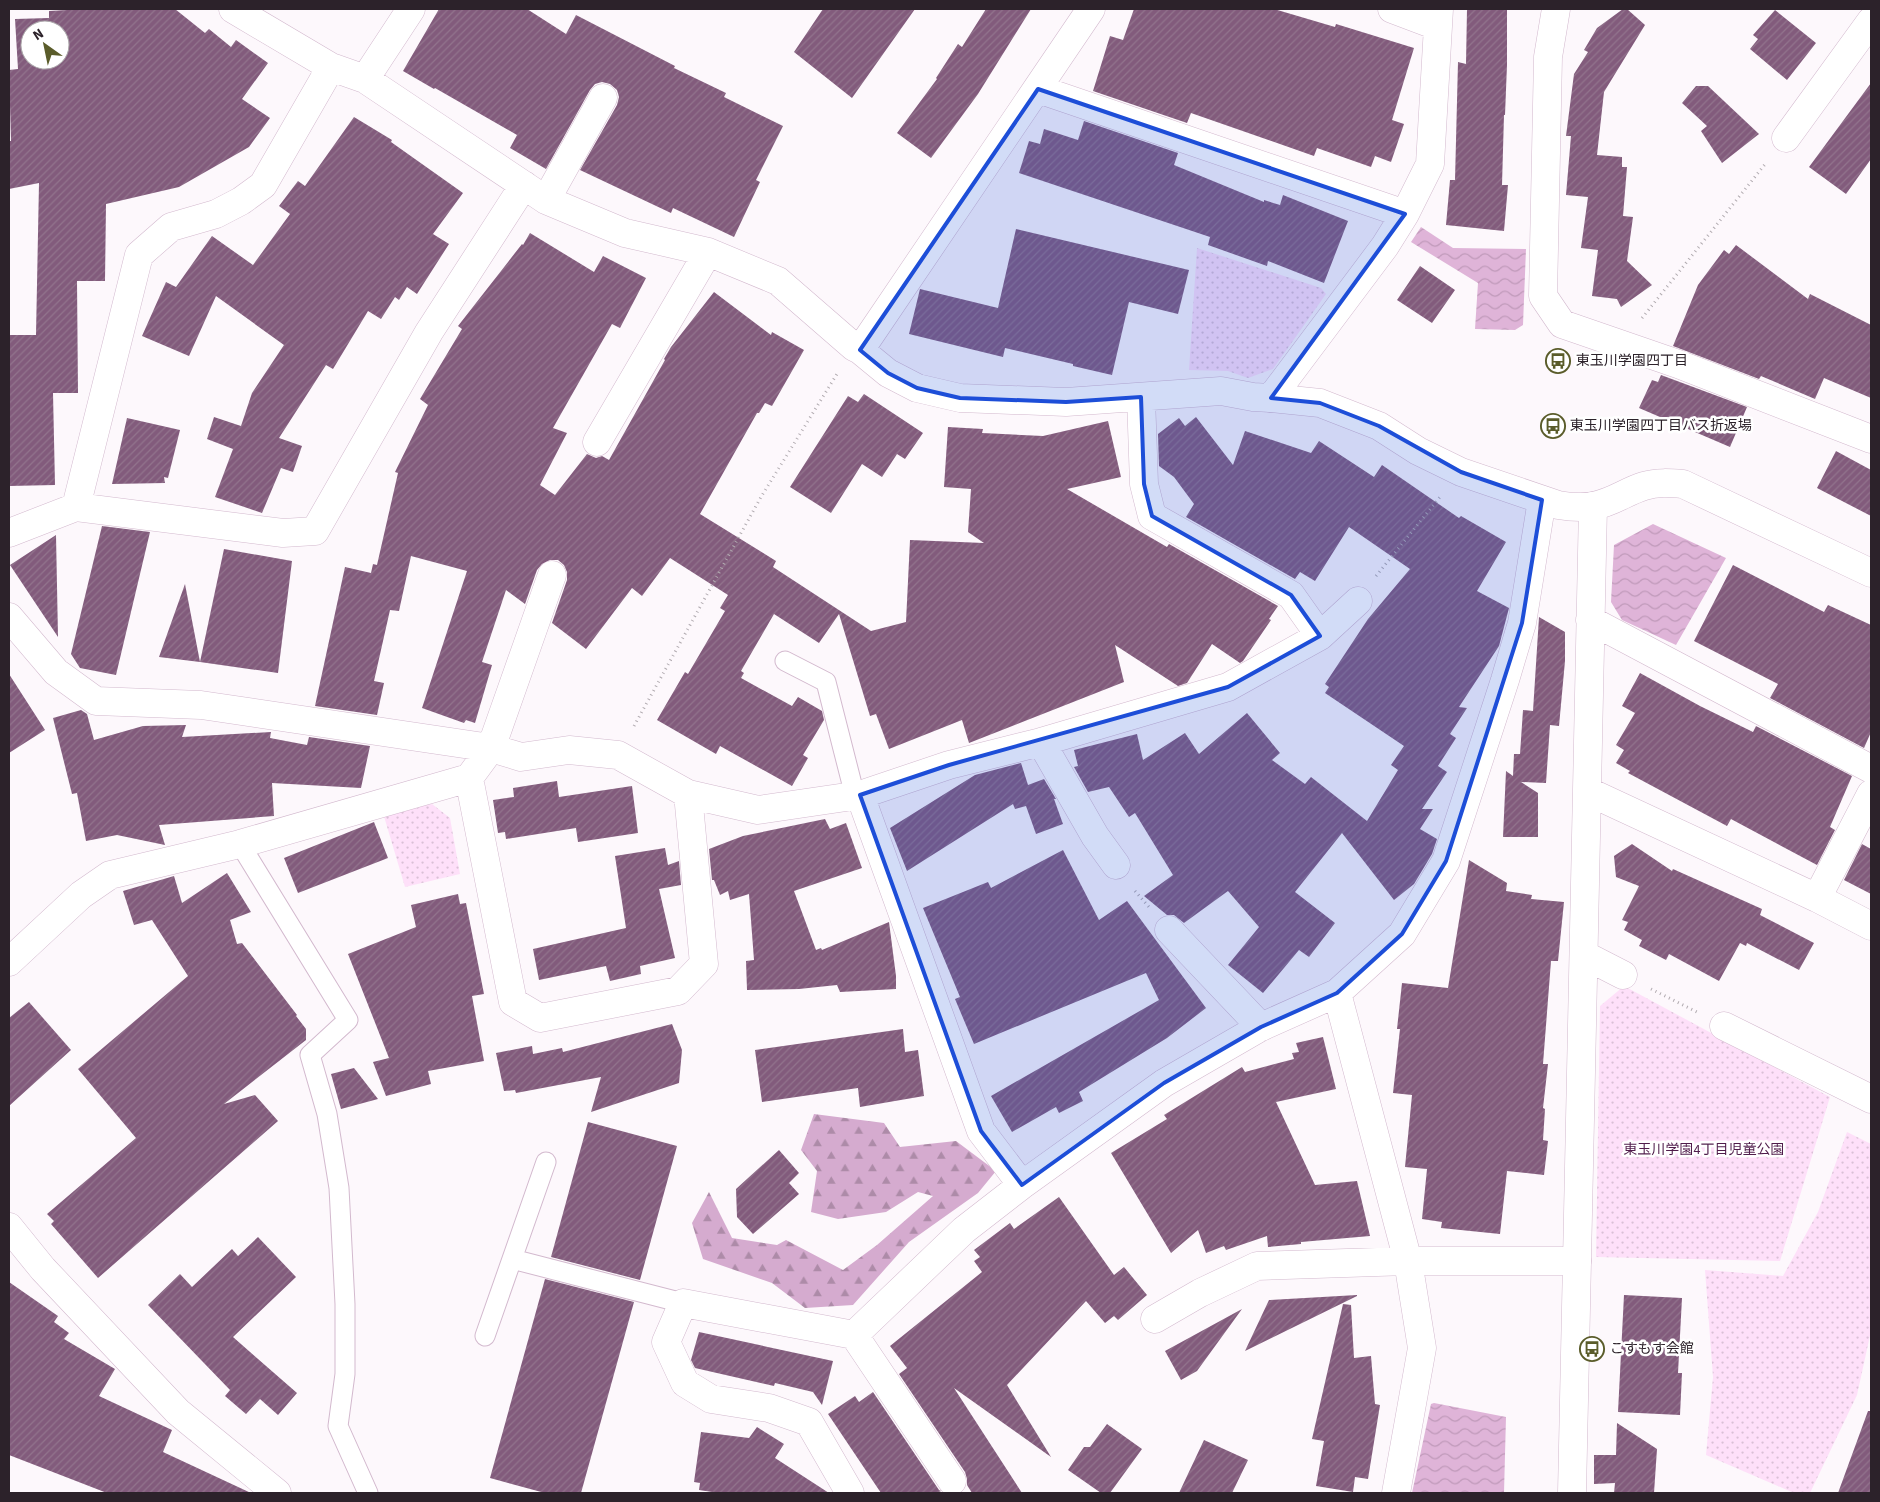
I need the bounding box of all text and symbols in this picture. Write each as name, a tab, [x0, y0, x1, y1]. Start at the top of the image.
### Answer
north arrow	[20, 20, 70, 70]
text: N	[29, 24, 48, 46]
bus stop icon: 東玉川学園四丁目	[1545, 348, 1571, 374]
place label: 東玉川学園四丁目	[1576, 351, 1688, 371]
bus stop icon: 東玉川学園四丁目バス折返場	[1540, 413, 1566, 439]
place label: 東玉川学園四丁目バス折返場	[1570, 416, 1752, 436]
park label: 東玉川学園4丁目児童公園	[1624, 1140, 1784, 1160]
bus stop icon: こすもす会館	[1579, 1336, 1605, 1362]
place label: こすもす会館	[1610, 1339, 1694, 1359]

